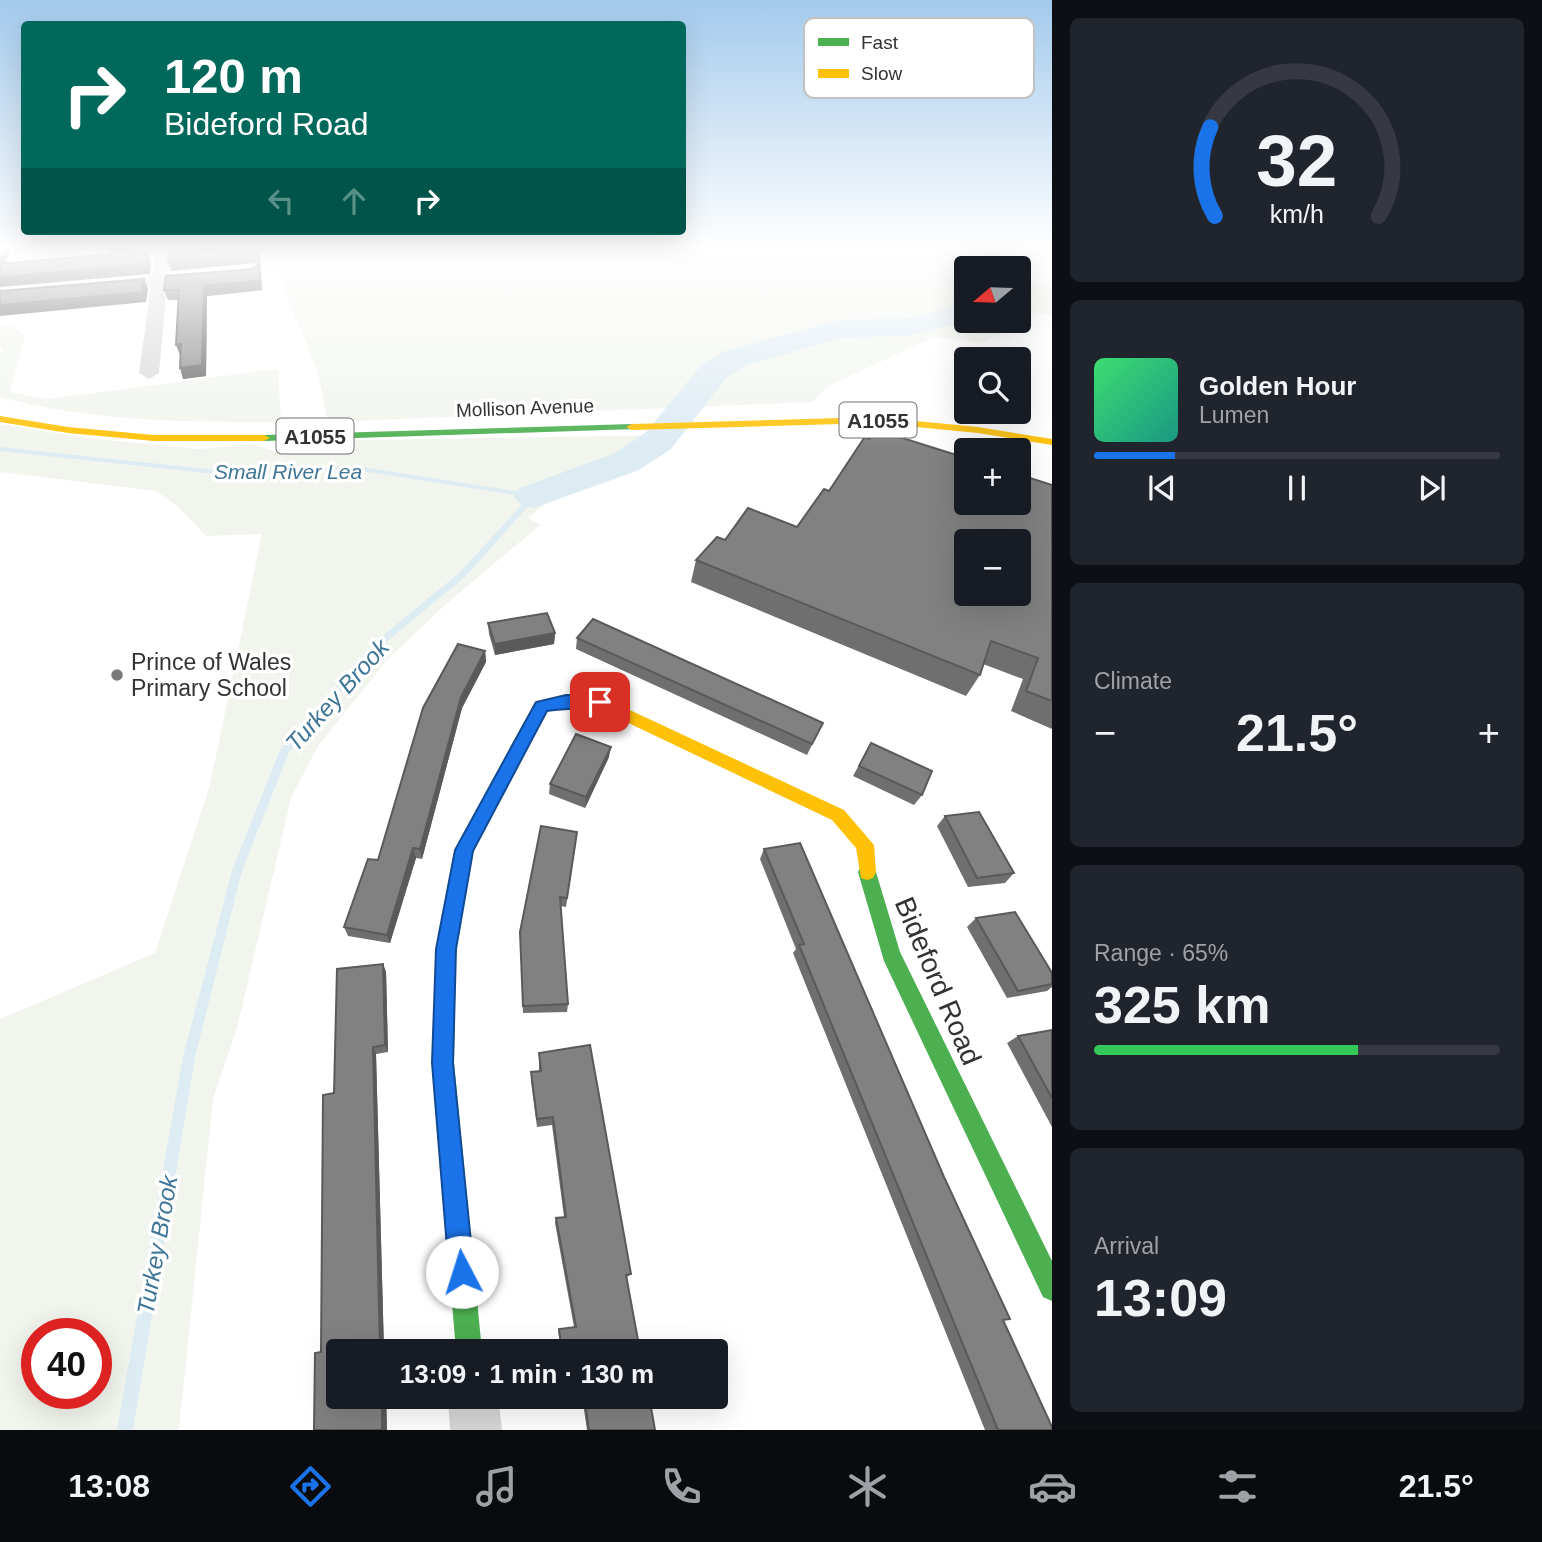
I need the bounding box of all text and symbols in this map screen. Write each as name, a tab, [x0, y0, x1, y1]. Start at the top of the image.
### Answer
legend	[804, 18, 1034, 98]
text: Fast	[861, 32, 899, 53]
icon: right	[49, 49, 140, 140]
text: 120 m	[164, 49, 303, 103]
text: Slow	[861, 63, 902, 84]
text: Bideford Road	[164, 106, 369, 142]
text: 32	[1257, 121, 1337, 202]
icon: left	[262, 182, 300, 220]
icon: ahead	[335, 182, 373, 220]
icon: right	[408, 182, 446, 220]
text: km/h	[1270, 200, 1324, 228]
north arrow	[954, 256, 1031, 332]
map controls	[954, 256, 1031, 606]
button: search	[954, 347, 1031, 424]
text: Golden Hour	[1199, 371, 1356, 401]
street label: Mollison Avenue	[456, 395, 594, 421]
road number: A1055	[840, 402, 917, 438]
text: Lumen	[1199, 402, 1269, 428]
road number: A1055	[276, 418, 354, 453]
button: +	[954, 438, 1031, 515]
water label: Small River Lea	[214, 460, 362, 483]
icon: previous	[1143, 469, 1181, 507]
icon: pause	[1278, 469, 1316, 507]
icon: next	[1413, 469, 1451, 507]
button: −	[954, 529, 1031, 606]
water label: Turkey Brook	[280, 632, 396, 756]
place label: Prince of Wales Primary School	[131, 649, 291, 701]
marker: Prince of Wales Primary School	[109, 667, 125, 683]
text: Climate	[1094, 668, 1172, 694]
pin	[570, 672, 630, 732]
icon: arrive	[581, 683, 619, 721]
text: 21.5°	[1236, 704, 1358, 762]
text: −	[1094, 712, 1116, 754]
text: +	[1478, 712, 1500, 754]
street label: Bideford Road	[889, 893, 987, 1069]
text: Range · 65%	[1094, 940, 1228, 966]
text: 325 km	[1094, 976, 1270, 1034]
water label: Turkey Brook	[131, 1171, 183, 1317]
text: Arrival	[1094, 1233, 1159, 1259]
position arrow	[425, 1235, 499, 1309]
text: 13:09	[1094, 1269, 1227, 1327]
speed limit sign: 40	[21, 1318, 112, 1409]
text: 13:09 · 1 min · 130 m	[400, 1359, 654, 1389]
icon: directions	[286, 1462, 335, 1511]
icon: music	[472, 1462, 521, 1511]
icon: phone	[657, 1462, 706, 1511]
icon: climate	[843, 1462, 892, 1511]
icon: car	[1028, 1462, 1077, 1511]
icon: filters	[1213, 1462, 1262, 1511]
text: 13:08	[68, 1468, 150, 1504]
text: 21.5°	[1399, 1468, 1474, 1504]

